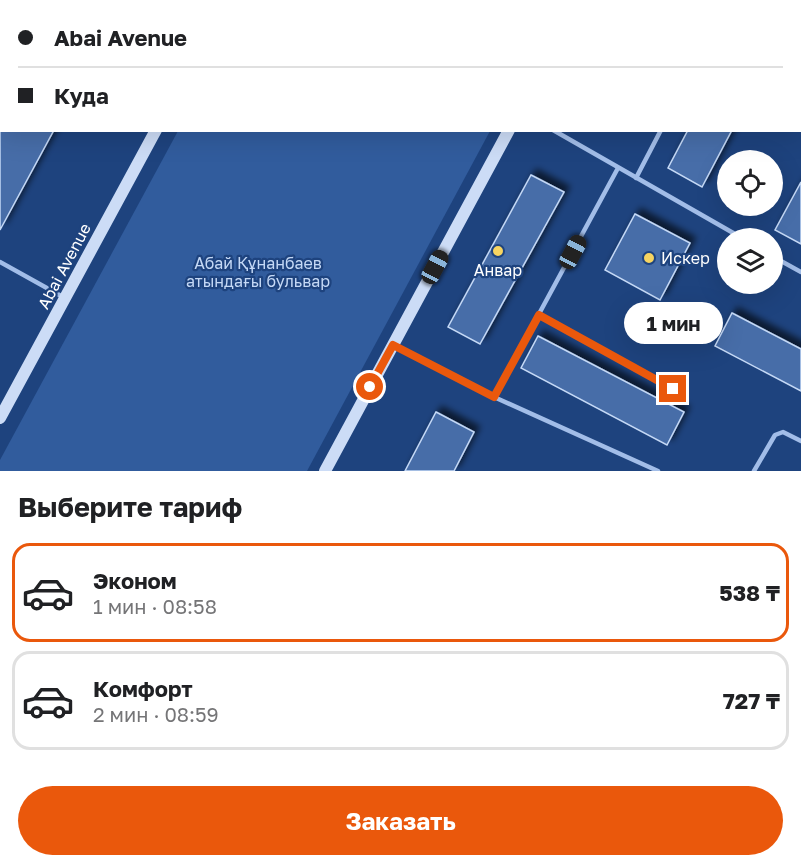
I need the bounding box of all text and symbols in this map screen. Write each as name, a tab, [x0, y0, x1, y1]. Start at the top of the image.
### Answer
text: Abai Avenue	[54, 24, 187, 51]
text: Куда	[54, 82, 109, 109]
map controls	[717, 150, 783, 294]
button: locate	[717, 150, 783, 216]
street label: Abai Avenue	[33, 220, 95, 312]
button: layers	[717, 228, 783, 294]
car	[557, 232, 589, 272]
marker: Анвар	[491, 244, 505, 258]
car	[419, 247, 451, 287]
place label: Искер	[661, 248, 710, 268]
marker: Искер	[642, 251, 656, 265]
park label: Абай Құнанбаев атындағы бульвар	[186, 253, 330, 291]
place label: Анвар	[474, 260, 522, 280]
callout: 1 мин	[624, 302, 722, 344]
text: 1 мин	[646, 311, 701, 335]
route start	[356, 373, 383, 400]
route end	[659, 375, 686, 402]
text: Выберите тариф	[18, 491, 242, 523]
icon: car	[21, 566, 75, 620]
text: Эконом	[93, 567, 177, 594]
text: 538 ₸	[719, 579, 780, 606]
text: 1 мин · 08:58	[93, 594, 217, 618]
icon: car	[21, 674, 75, 728]
text: Комфорт	[93, 675, 193, 702]
text: 727 ₸	[723, 687, 780, 714]
text: 2 мин · 08:59	[93, 702, 219, 726]
button: Заказать	[18, 786, 783, 855]

